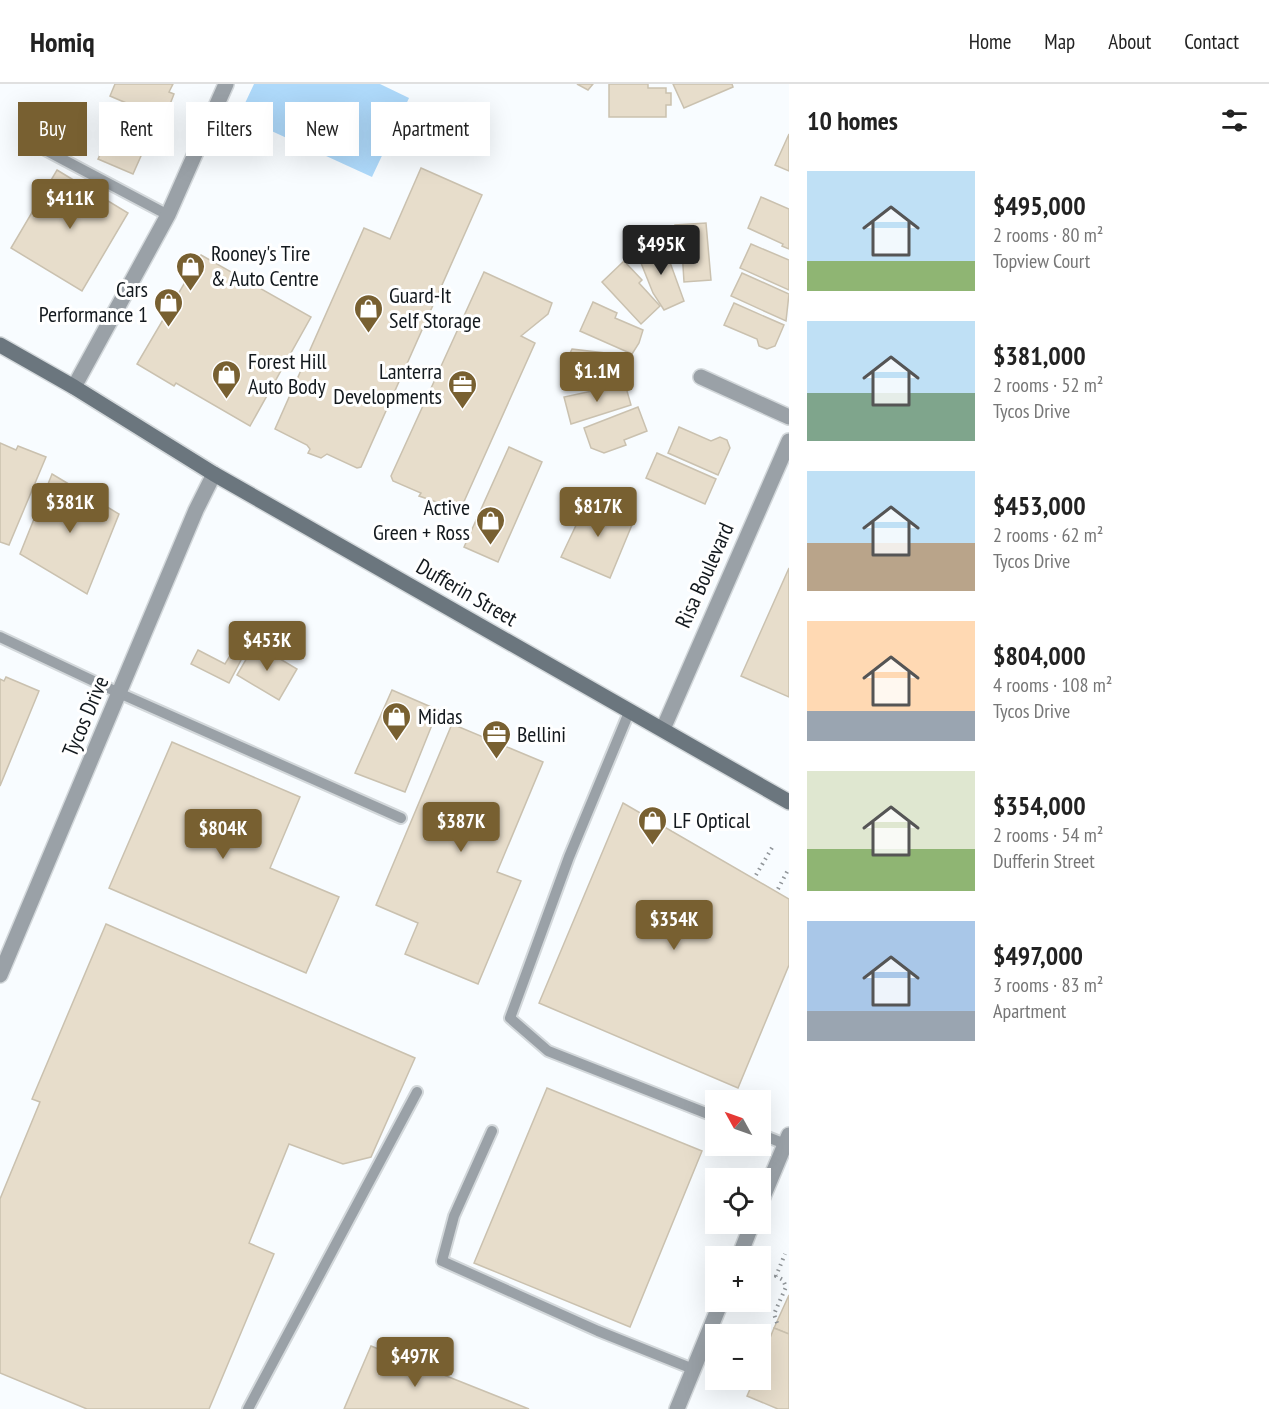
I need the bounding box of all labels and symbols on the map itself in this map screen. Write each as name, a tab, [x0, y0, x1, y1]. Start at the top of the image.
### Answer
pin: $411K	[28, 179, 112, 230]
pin: $495K	[619, 225, 703, 276]
place label: Rooney's Tire & Auto Centre	[211, 239, 319, 292]
shop icon: Rooney's Tire & Auto Centre	[174, 250, 206, 292]
place label: Cars Performance 1	[39, 275, 148, 328]
place label: Guard-It Self Storage	[389, 281, 481, 334]
shop icon: Cars Performance 1	[153, 286, 185, 328]
shop icon: Guard-It Self Storage	[352, 292, 384, 334]
place label: Forest Hill Auto Body	[248, 347, 328, 400]
pin: $1.1M	[555, 352, 639, 403]
place label: Lanterra Developments	[333, 357, 442, 410]
shop icon: Forest Hill Auto Body	[211, 358, 243, 400]
office icon: Lanterra Developments	[447, 368, 479, 410]
pin: $381K	[28, 483, 112, 534]
pin: $817K	[556, 487, 640, 538]
place label: Active Green + Ross	[373, 493, 470, 546]
shop icon: Active Green + Ross	[475, 504, 507, 546]
street label: Risa Boulevard	[668, 518, 740, 632]
street label: Dufferin Street	[412, 552, 522, 632]
pin: $453K	[225, 621, 309, 672]
street label: Tycos Drive	[56, 671, 114, 761]
shop icon: Midas	[381, 700, 413, 742]
place label: Midas	[418, 702, 463, 730]
office icon: Bellini	[480, 718, 512, 760]
place label: Bellini	[517, 720, 566, 748]
pin: $387K	[419, 802, 503, 853]
shop icon: LF Optical	[636, 804, 668, 846]
place label: LF Optical	[673, 806, 751, 834]
pin: $804K	[181, 809, 265, 860]
pin: $354K	[632, 900, 716, 951]
north arrow	[705, 1090, 771, 1156]
pin: $497K	[373, 1337, 457, 1388]

